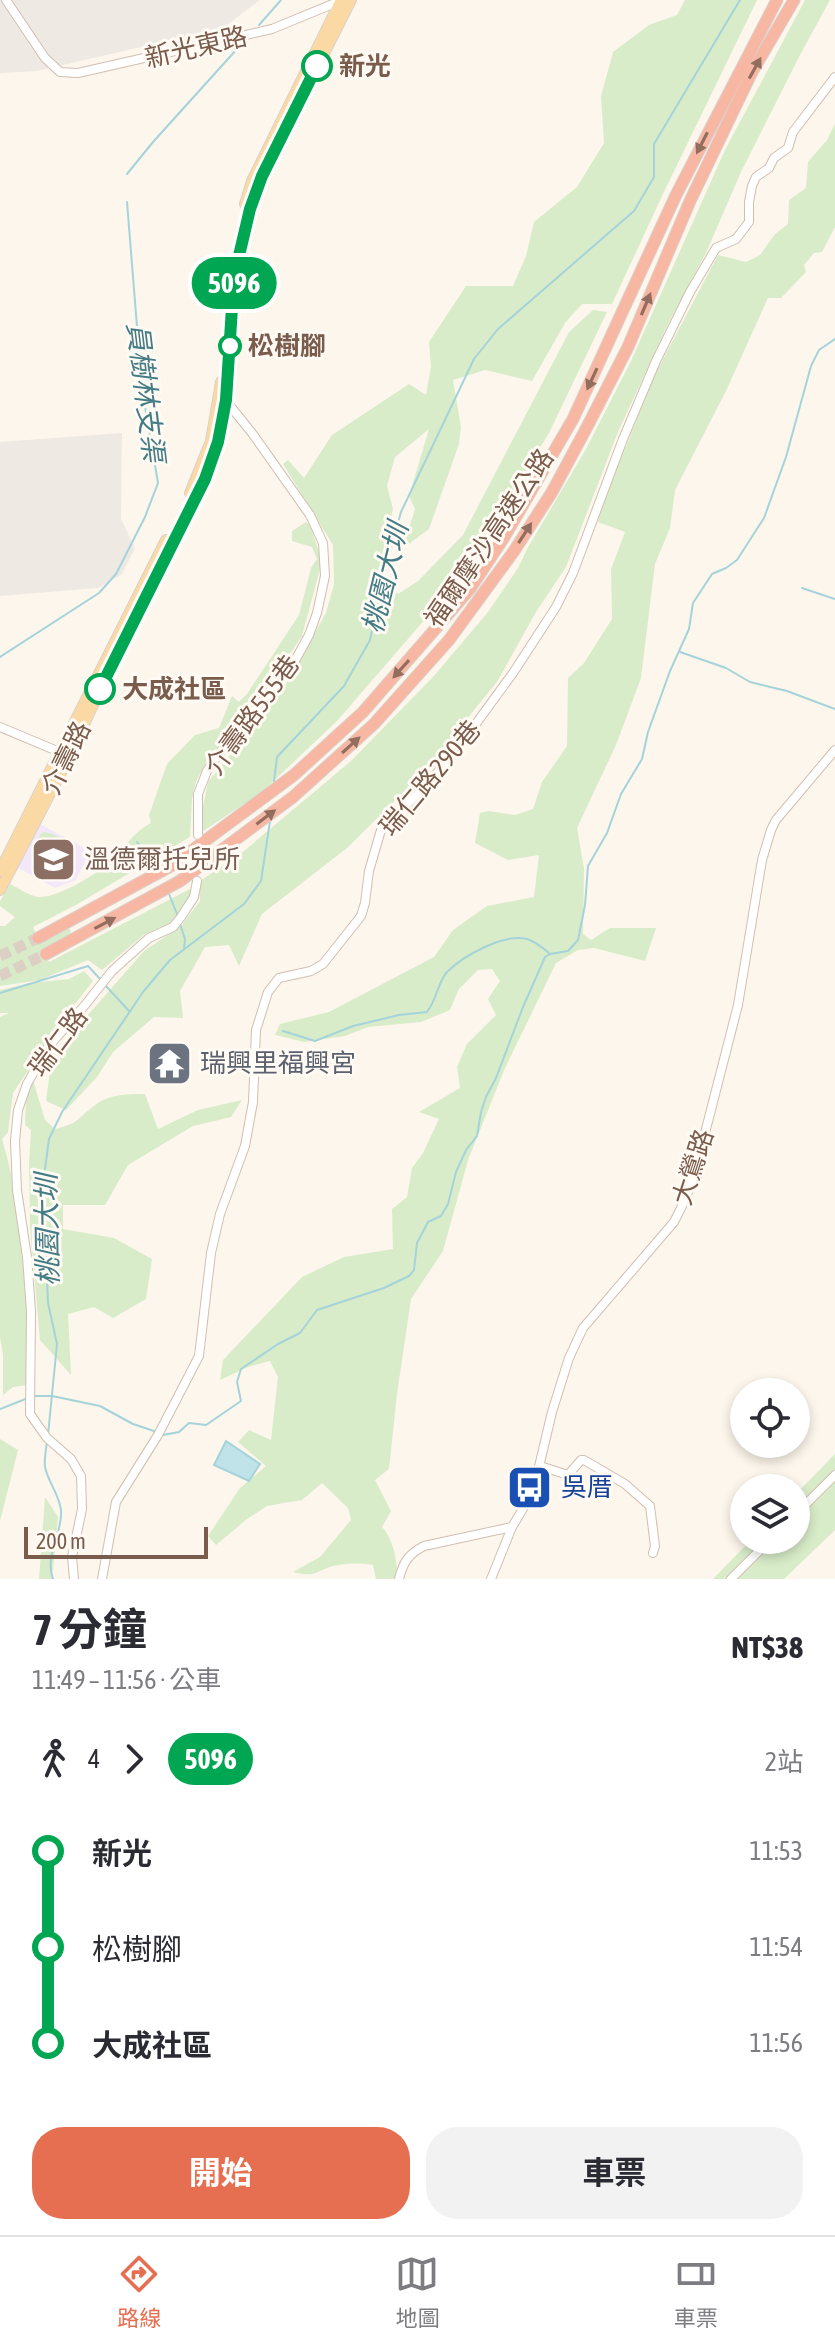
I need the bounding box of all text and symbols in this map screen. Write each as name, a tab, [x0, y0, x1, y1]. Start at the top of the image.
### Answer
street label: 新光東路	[142, 21, 250, 73]
marker: 新光	[302, 51, 332, 81]
place label: 新光	[339, 51, 391, 81]
one-way arrow	[748, 57, 762, 79]
one-way arrow	[695, 132, 709, 155]
line badge: 5096	[178, 257, 290, 309]
text: 5096	[208, 267, 260, 299]
one-way arrow	[640, 292, 653, 316]
water label: 員樹林支渠	[122, 321, 171, 467]
place label: 松樹腳	[248, 331, 326, 361]
marker: 松樹腳	[219, 335, 241, 357]
one-way arrow	[585, 367, 599, 391]
street label: 福爾摩沙高速公路	[418, 443, 560, 633]
water label: 桃園大圳	[356, 516, 415, 636]
one-way arrow	[517, 523, 532, 544]
street label: 介壽路555巷	[199, 649, 305, 781]
one-way arrow	[392, 660, 410, 679]
marker: 大成社區	[85, 674, 115, 704]
place label: 大成社區	[122, 674, 226, 704]
street label: 瑞仁路290巷	[373, 714, 487, 842]
street label: 介壽路	[35, 716, 97, 800]
one-way arrow	[340, 737, 360, 754]
one-way arrow	[256, 810, 277, 826]
school or university icon: 溫德爾托兒所	[29, 835, 77, 883]
place label: 溫德爾托兒所	[84, 844, 240, 874]
one-way arrow	[93, 916, 116, 930]
street label: 瑞仁路	[23, 1002, 93, 1082]
temple icon: 瑞興里福興宮	[145, 1039, 193, 1087]
place label: 瑞興里福興宮	[200, 1048, 356, 1078]
street label: 大鶯路	[667, 1125, 719, 1209]
water label: 桃園大圳	[30, 1170, 64, 1286]
map controls	[730, 1378, 810, 1554]
button: locate	[730, 1378, 810, 1458]
bus stop icon: 吳厝	[506, 1463, 554, 1511]
place label: 吳厝	[561, 1472, 613, 1502]
button: layers	[730, 1474, 810, 1554]
scale bar	[24, 1523, 208, 1559]
text: 200 m	[36, 1528, 86, 1554]
text: 7 分鐘	[32, 1604, 147, 1654]
text: NT$38	[731, 1630, 803, 1664]
text: 11:49 – 11:56 · 公車	[32, 1665, 221, 1695]
icon: walk	[32, 1737, 76, 1781]
icon: forward	[112, 1737, 156, 1781]
text: 5096	[184, 1743, 237, 1775]
text: 4	[88, 1744, 100, 1774]
text: 2站	[765, 1747, 803, 1777]
text: 新光	[92, 1836, 152, 1870]
text: 11:53	[749, 1836, 803, 1866]
text: 松樹腳	[92, 1932, 182, 1966]
text: 11:54	[749, 1932, 803, 1962]
text: 大成社區	[92, 2028, 212, 2062]
text: 11:56	[749, 2028, 803, 2058]
button: 開始	[32, 2127, 410, 2219]
button: 車票	[426, 2127, 803, 2219]
tab: 路線	[117, 2252, 161, 2332]
tab: 地圖	[395, 2252, 440, 2332]
tab: 車票	[674, 2252, 718, 2332]

